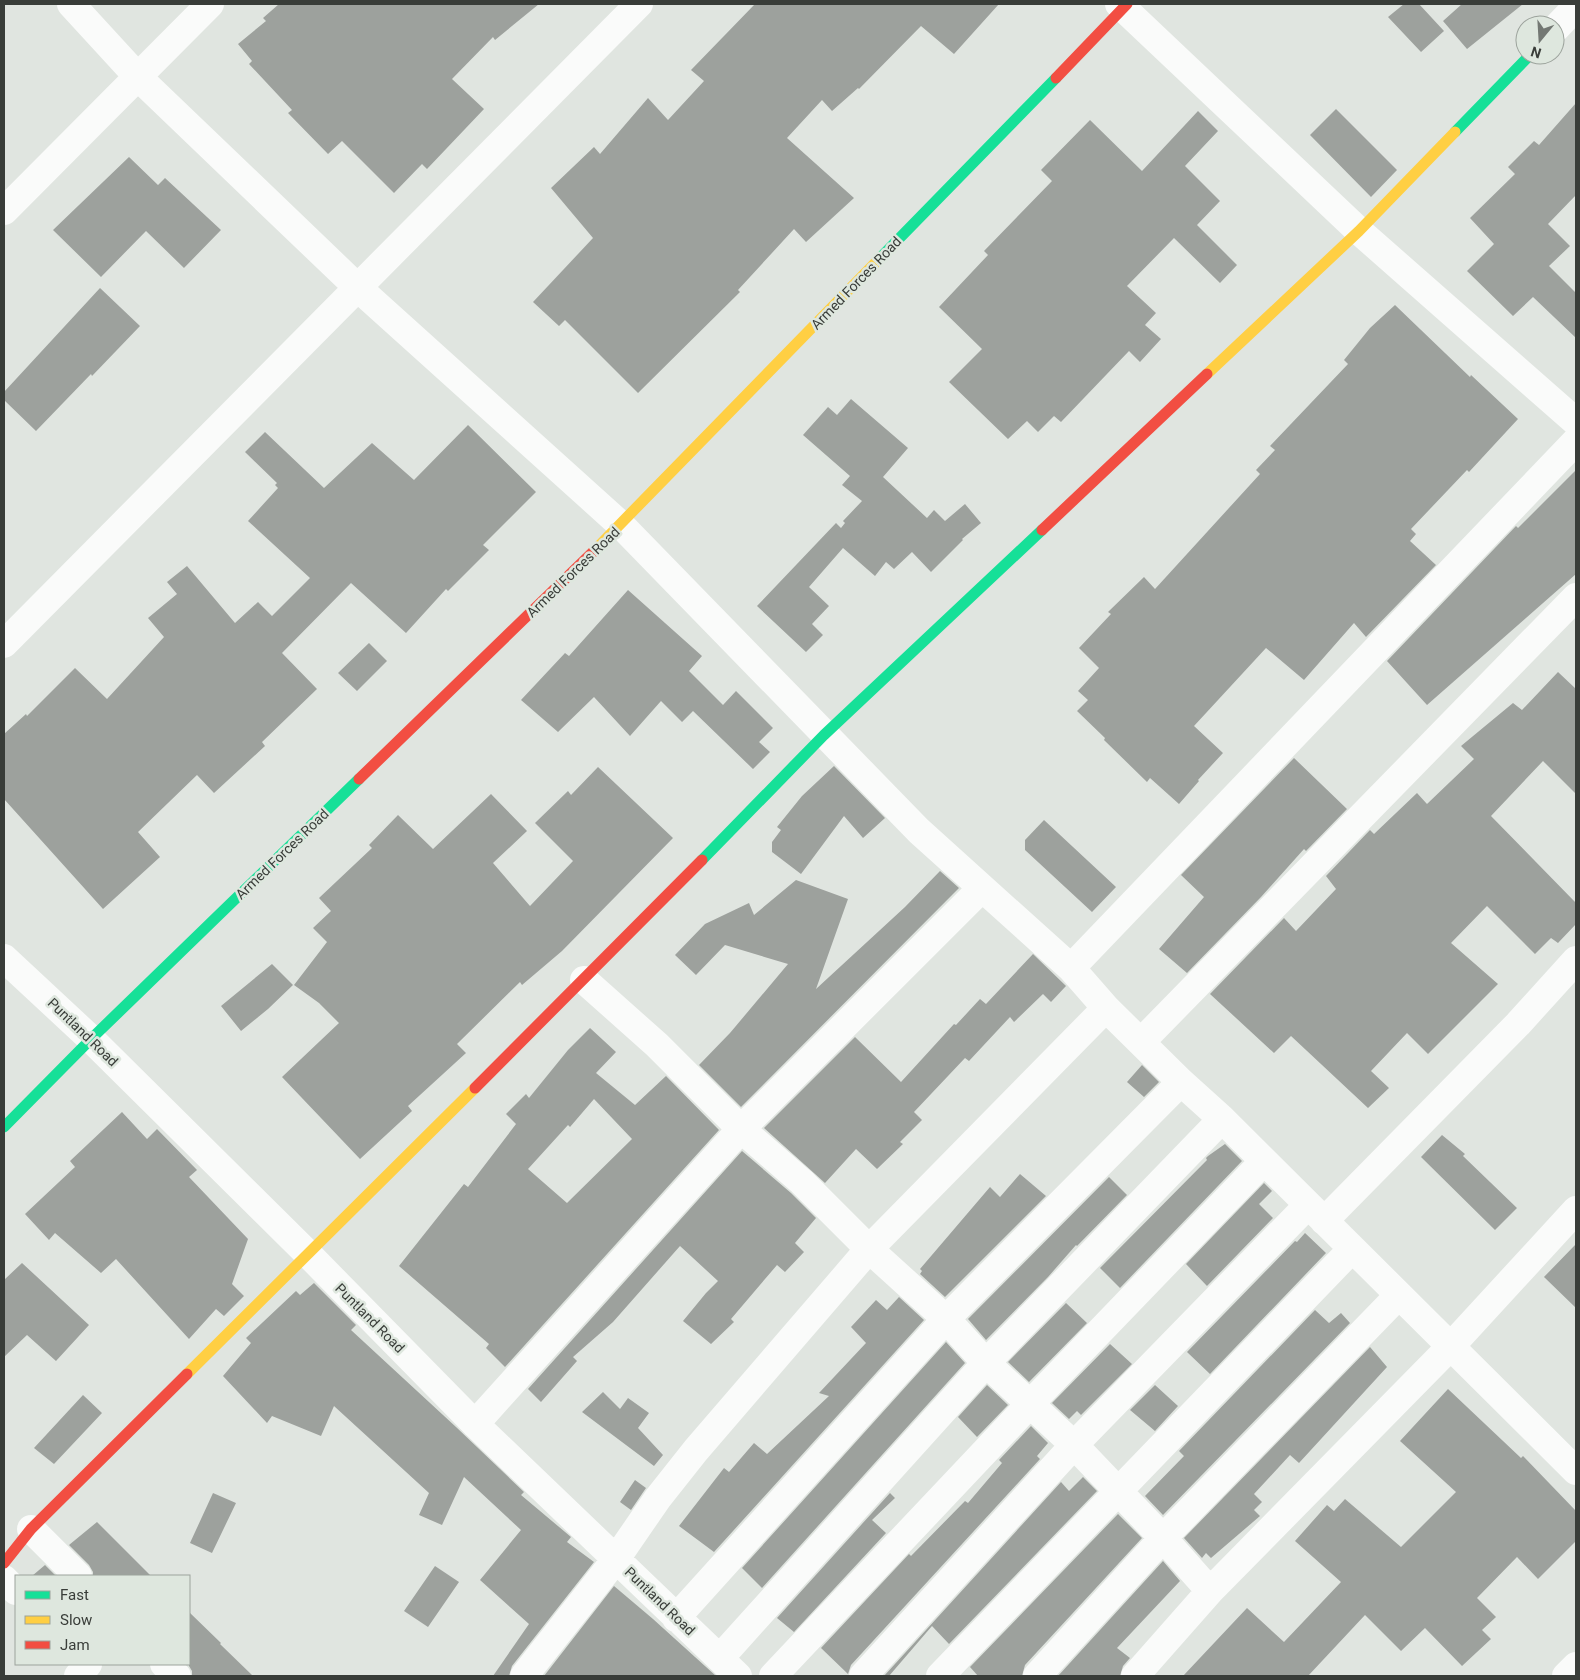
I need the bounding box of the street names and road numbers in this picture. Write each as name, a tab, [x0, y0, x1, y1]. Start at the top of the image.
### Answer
street label: Armed Forces Road	[808, 233, 904, 333]
street label: Armed Forces Road	[523, 524, 623, 620]
street label: Armed Forces Road	[232, 806, 332, 902]
street label: Puntland Road	[45, 995, 121, 1069]
street label: Puntland Road	[332, 1280, 408, 1356]
street label: Puntland Road	[622, 1564, 698, 1638]

